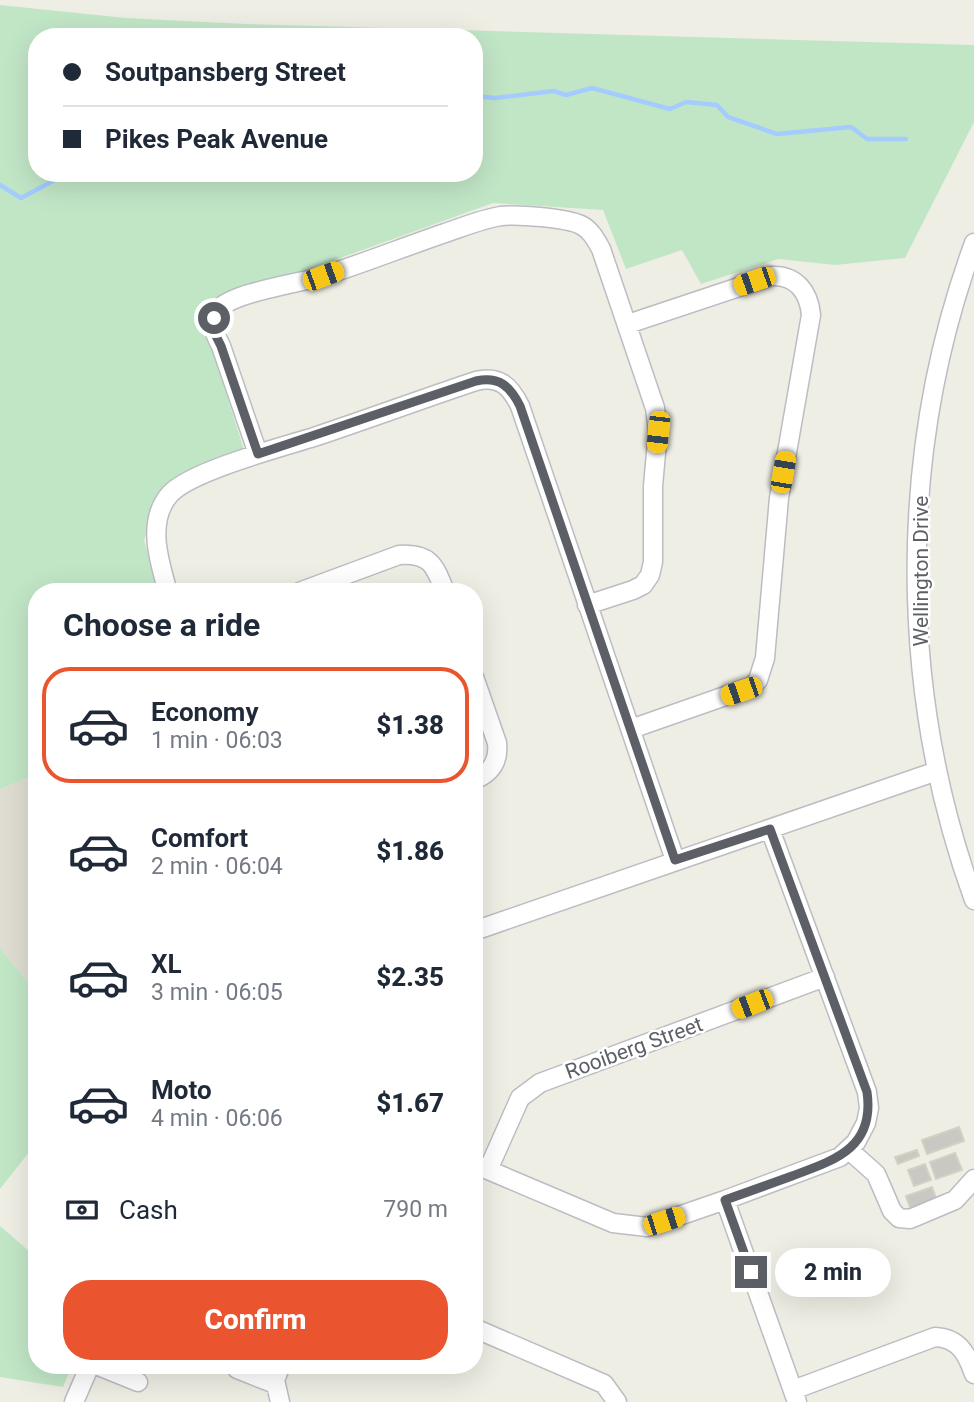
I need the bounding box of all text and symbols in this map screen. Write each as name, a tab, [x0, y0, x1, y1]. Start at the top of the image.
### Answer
text: Soutpansberg Street	[105, 57, 346, 87]
text: Pikes Peak Avenue	[105, 124, 328, 154]
car	[300, 259, 347, 293]
car	[731, 264, 778, 298]
route start	[198, 302, 230, 334]
car	[646, 410, 671, 454]
car	[770, 449, 797, 495]
street label: Wellington Drive	[909, 496, 933, 646]
text: Choose a ride	[63, 606, 260, 644]
car	[718, 674, 765, 708]
icon: car	[67, 694, 130, 757]
text: Economy	[151, 697, 258, 727]
text: $1.38	[376, 710, 444, 740]
text: 1 min · 06:03	[151, 727, 283, 754]
icon: car	[67, 820, 130, 883]
text: Comfort	[151, 823, 248, 853]
text: $1.86	[376, 836, 444, 866]
text: 2 min · 06:04	[151, 853, 283, 880]
icon: car	[67, 946, 130, 1009]
text: XL	[151, 949, 182, 979]
text: $2.35	[376, 962, 444, 992]
text: 3 min · 06:05	[151, 979, 283, 1006]
car	[729, 987, 776, 1021]
street label: Rooiberg Street	[562, 1012, 706, 1084]
icon: car	[67, 1072, 130, 1135]
text: Moto	[151, 1075, 212, 1105]
text: $1.67	[376, 1088, 444, 1118]
text: 4 min · 06:06	[151, 1105, 283, 1132]
icon: cash	[63, 1191, 101, 1229]
text: Cash	[119, 1195, 178, 1225]
text: 790 m	[383, 1196, 448, 1223]
car	[641, 1205, 688, 1237]
callout: 2 min	[776, 1248, 891, 1296]
route end	[735, 1256, 767, 1288]
text: 2 min	[804, 1259, 862, 1286]
button: Confirm	[63, 1280, 448, 1360]

